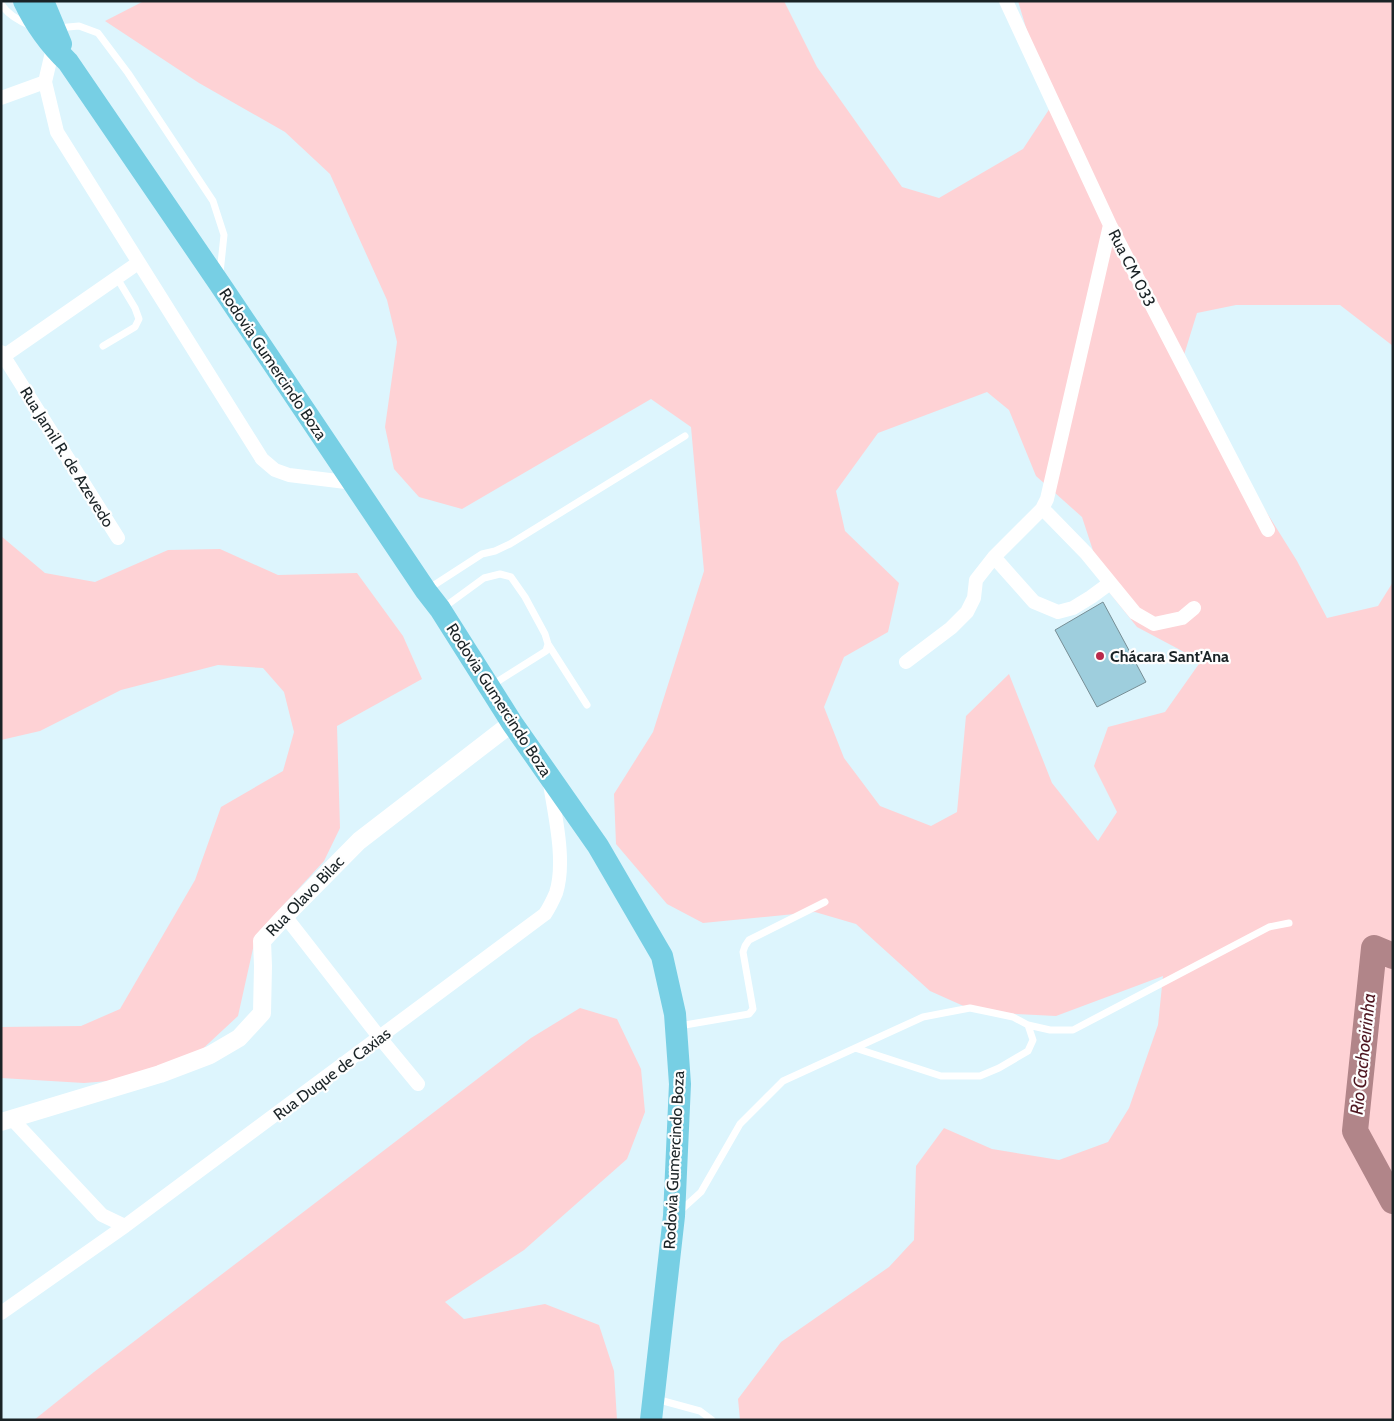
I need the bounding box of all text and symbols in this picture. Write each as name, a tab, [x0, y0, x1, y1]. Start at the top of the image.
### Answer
street label: Rua CM 033	[1104, 226, 1160, 310]
street label: Rodovia Gumercindo Boza	[215, 285, 331, 444]
street label: Rua Jamil R. de Azevedo	[16, 383, 118, 531]
street label: Rodovia Gumercindo Boza	[442, 620, 556, 780]
place label: Chácara Sant'Ana	[1110, 647, 1229, 666]
marker: Chácara Sant'Ana	[1094, 650, 1106, 662]
street label: Rua Olavo Bilac	[262, 852, 348, 940]
water label: Rio Cachoeirinha	[1346, 992, 1380, 1116]
street label: Rua Duque de Caxias	[270, 1024, 395, 1124]
street label: Rodovia Gumercindo Boza	[660, 1070, 688, 1250]

